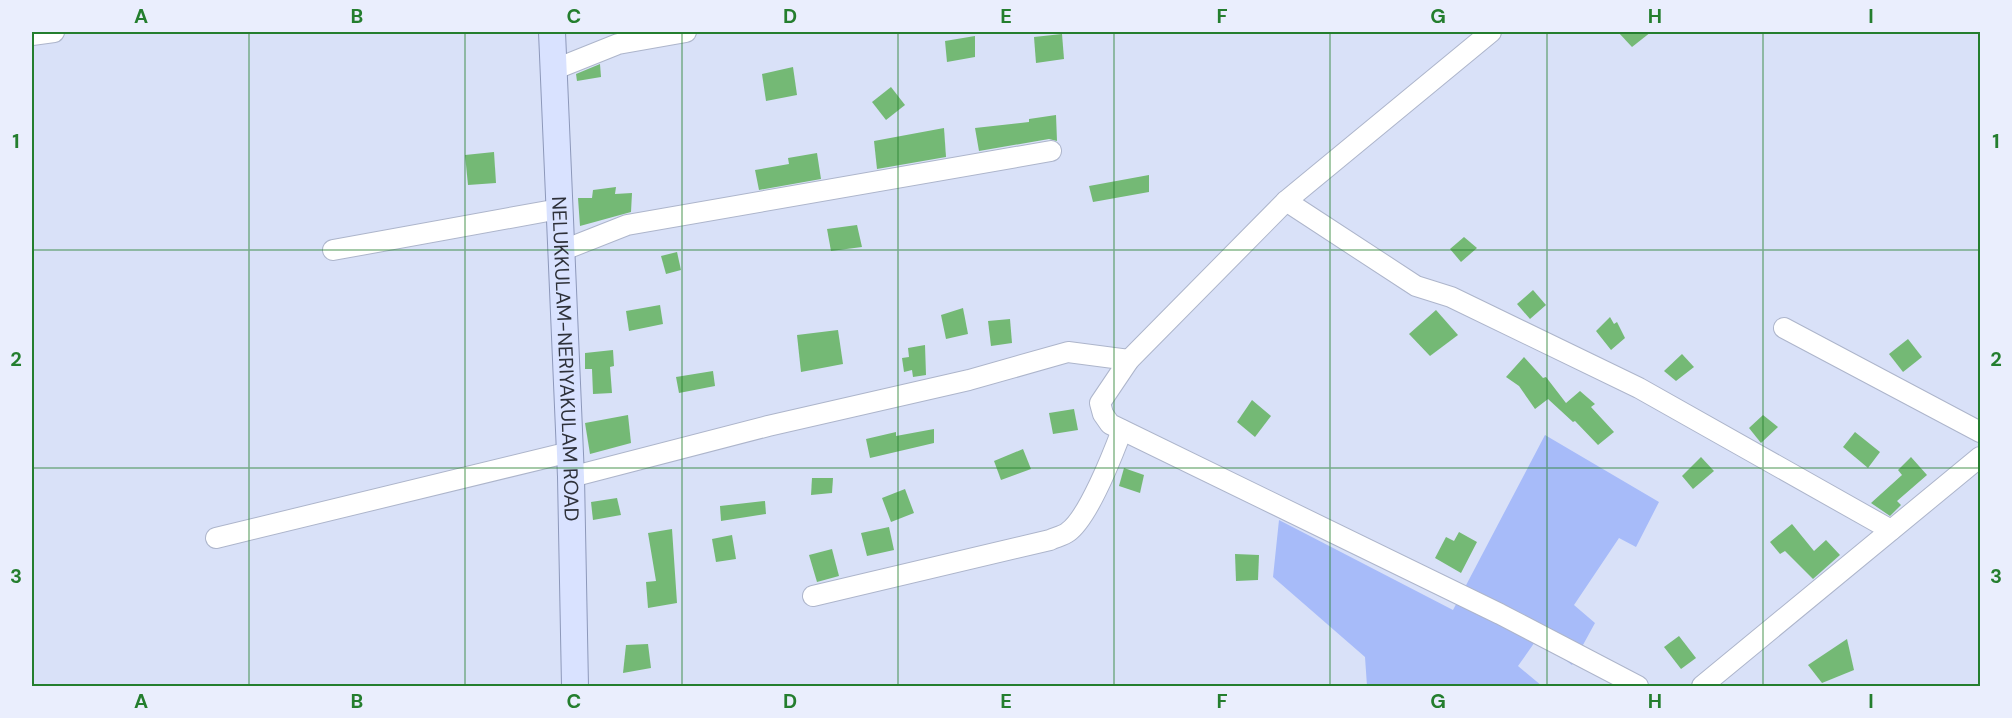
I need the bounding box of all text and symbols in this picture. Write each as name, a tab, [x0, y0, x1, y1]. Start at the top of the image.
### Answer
text: A	[134, 3, 148, 29]
text: B	[351, 3, 363, 29]
text: C	[567, 3, 581, 29]
text: D	[783, 3, 797, 29]
text: E	[1000, 3, 1012, 29]
text: F	[1216, 3, 1228, 29]
text: G	[1430, 3, 1446, 29]
text: H	[1648, 3, 1662, 29]
text: I	[1868, 3, 1874, 29]
text: 1	[12, 128, 20, 154]
text: 1	[1992, 128, 2000, 154]
street label: NELUKKULAM-NERIYAKULAM ROAD	[546, 196, 585, 522]
text: 2	[10, 346, 22, 372]
text: 2	[1990, 346, 2002, 372]
text: 3	[10, 563, 22, 589]
text: 3	[1990, 563, 2002, 589]
text: A	[134, 688, 148, 714]
text: B	[351, 688, 363, 714]
text: C	[567, 688, 581, 714]
text: D	[783, 688, 797, 714]
text: E	[1000, 688, 1012, 714]
text: F	[1216, 688, 1228, 714]
text: G	[1430, 688, 1446, 714]
text: H	[1648, 688, 1662, 714]
text: I	[1868, 688, 1874, 714]

